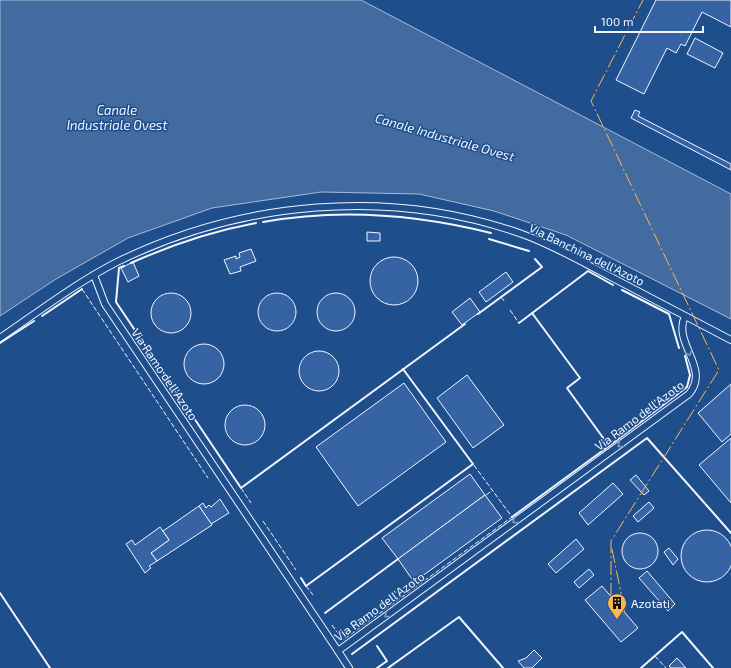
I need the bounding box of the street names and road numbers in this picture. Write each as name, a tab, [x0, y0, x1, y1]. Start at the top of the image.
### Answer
street label: Via Banchina dell'Azoto	[527, 220, 647, 288]
street label: Via Ramo dell'Azoto	[129, 325, 201, 423]
street label: Via Ramo dell'Azoto	[592, 377, 686, 453]
street label: Via Ramo dell'Azoto	[331, 569, 427, 643]

